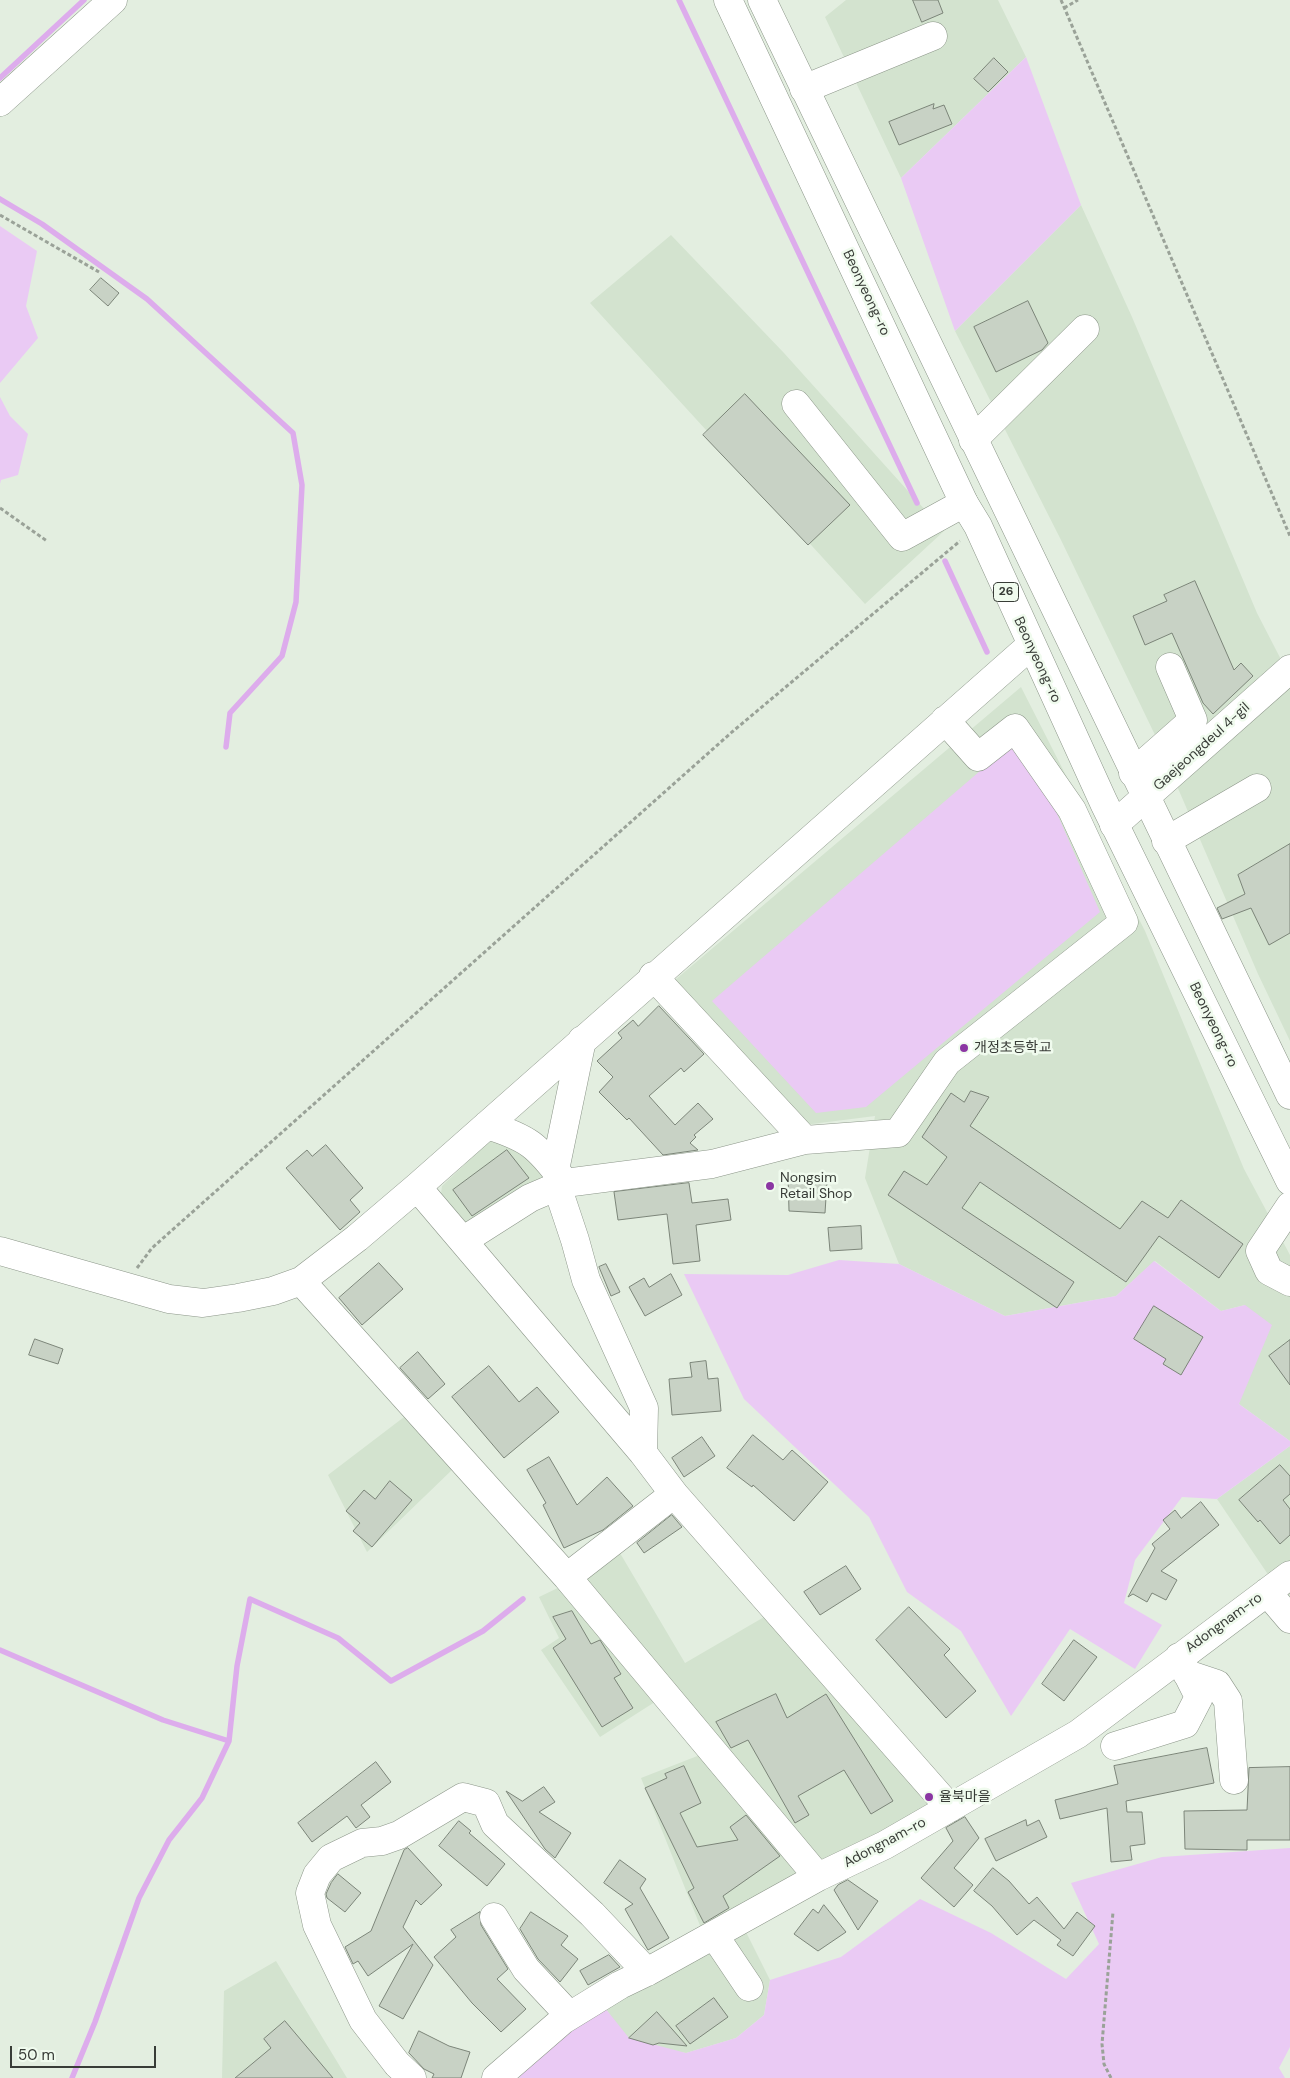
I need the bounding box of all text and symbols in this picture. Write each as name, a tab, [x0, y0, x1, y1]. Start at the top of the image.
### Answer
street label: Beonyeong-ro	[839, 248, 893, 338]
road number: 26	[994, 582, 1018, 602]
street label: Beonyeong-ro	[1010, 615, 1064, 705]
street label: Gaejeongdeul 4-gil	[1151, 699, 1253, 795]
street label: Beonyeong-ro	[1185, 980, 1241, 1070]
place label: 개정초등학교	[974, 1040, 1051, 1056]
marker: 개정초등학교	[958, 1042, 970, 1054]
place label: Nongsim Retail Shop	[780, 1170, 852, 1202]
marker: Nongsim Retail Shop	[764, 1180, 776, 1192]
street label: Adongnam-ro	[1182, 1590, 1266, 1656]
place label: 율북마을	[939, 1789, 991, 1805]
marker: 율북마을	[923, 1791, 935, 1803]
street label: Adongnam-ro	[841, 1814, 929, 1872]
scale bar	[12, 2036, 159, 2068]
text: 50 m	[18, 2045, 55, 2065]

